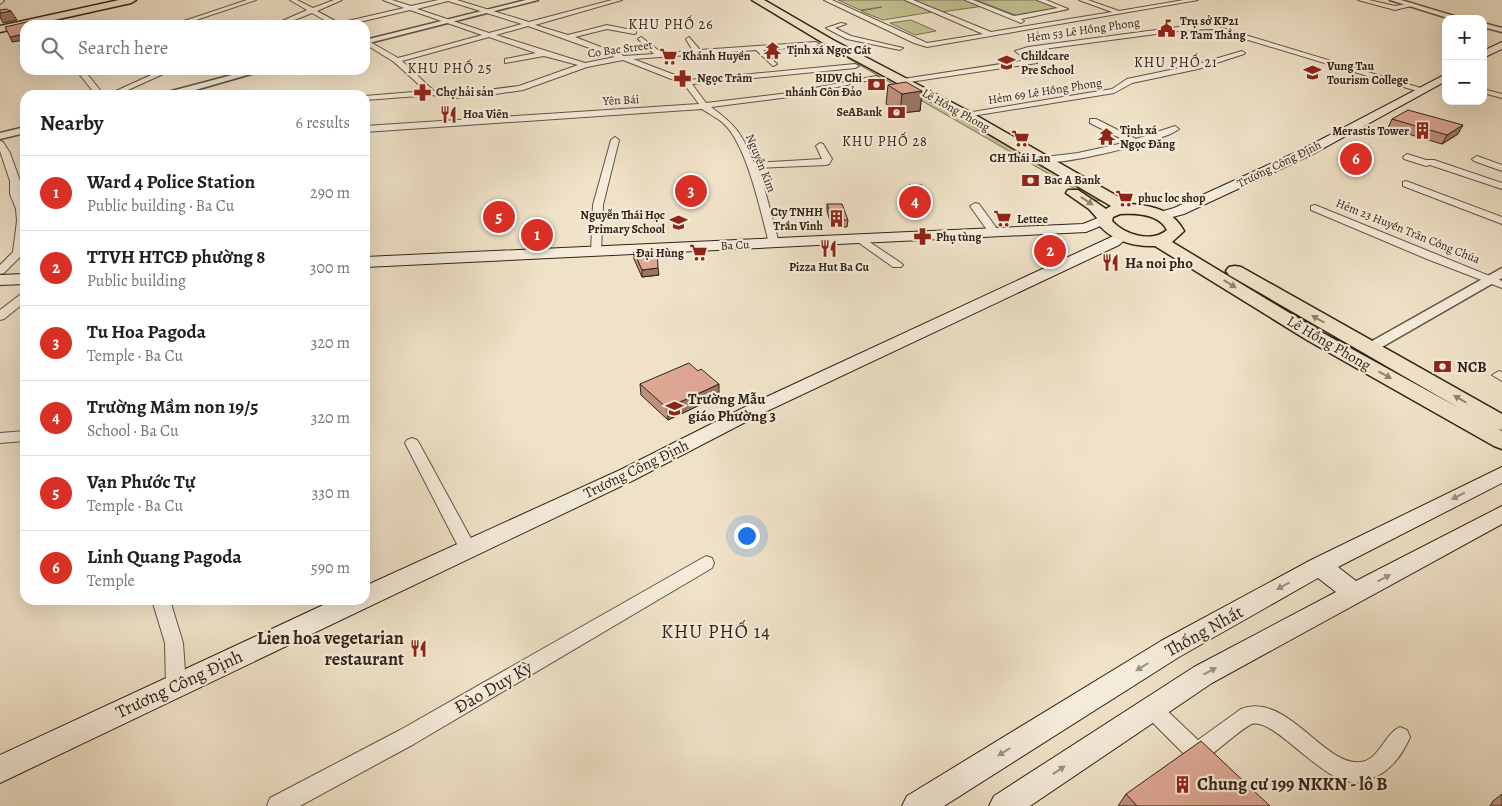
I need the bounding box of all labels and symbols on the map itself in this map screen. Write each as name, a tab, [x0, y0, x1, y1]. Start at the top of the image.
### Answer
place label: Trụ sở KP21 P. Tam Thắng	[1180, 13, 1247, 43]
district label: KHU PHỐ 26	[628, 14, 714, 34]
street label: Hẻm 53 Lê Hồng Phong	[1025, 14, 1141, 46]
public building icon: Trụ sở KP21 P. Tam Thắng	[1156, 18, 1176, 38]
street label: Co Bac Street	[587, 37, 654, 61]
temple icon: Tịnh xá Ngọc Cát	[763, 40, 783, 60]
place label: Tịnh xá Ngọc Cát	[787, 42, 871, 58]
supermarket icon: Khánh Huyền	[658, 46, 678, 66]
place label: Khánh Huyền	[682, 48, 751, 64]
place label: Childcare Pre School	[1021, 48, 1075, 78]
district label: KHU PHỐ 21	[1134, 52, 1218, 72]
school or university icon: Childcare Pre School	[997, 53, 1017, 73]
district label: KHU PHỐ 25	[407, 58, 493, 78]
place label: Vung Tau Tourism College	[1326, 58, 1409, 88]
school or university icon: Vung Tau Tourism College	[1303, 63, 1323, 83]
pharmacy icon: Ngọc Trâm	[673, 68, 693, 88]
place label: Ngọc Trâm	[697, 70, 752, 86]
place label: BIDV Chi nhánh Côn Đảo	[785, 70, 862, 100]
street label: Hẻm 69 Lê Hồng Phong	[987, 74, 1103, 108]
bank icon: BIDV Chi nhánh Côn Đảo	[866, 75, 886, 95]
pharmacy icon: Chợ hải sản	[412, 82, 432, 102]
place label: Chợ hải sản	[436, 84, 494, 100]
street label: Lê Hồng Phong	[919, 85, 993, 135]
street label: Yên Bái	[601, 91, 640, 109]
bank icon: SeABank	[886, 102, 906, 122]
restaurant icon: Hoa Viên	[439, 104, 459, 124]
place label: SeABank	[837, 104, 883, 120]
place label: Hoa Viên	[463, 106, 509, 122]
building icon: Merastis Tower	[1413, 121, 1433, 141]
place label: Tịnh xá Ngọc Đăng	[1120, 122, 1176, 152]
place label: Merastis Tower	[1332, 123, 1409, 139]
temple icon: Tịnh xá Ngọc Đăng	[1096, 127, 1116, 147]
supermarket icon: CH Thái Lan	[1010, 129, 1030, 149]
district label: KHU PHỐ 28	[842, 131, 928, 151]
street label: Nguyễn Kim	[742, 132, 780, 194]
street label: Trương Công Định	[1234, 136, 1324, 191]
pin: 6	[1340, 140, 1372, 178]
place label: CH Thái Lan	[990, 150, 1051, 166]
bank icon: Bac A Bank	[1020, 170, 1040, 190]
pin: 3	[675, 172, 707, 210]
place label: Bac A Bank	[1044, 172, 1101, 188]
pin: 4	[899, 183, 931, 221]
supermarket icon: phuc loc shop	[1114, 188, 1134, 208]
place label: phuc loc shop	[1138, 190, 1206, 206]
street label: Hẻm 23 Huyền Trân Công Chúa	[1334, 195, 1483, 267]
one-way arrow	[1080, 197, 1093, 206]
pin: 5	[483, 198, 515, 236]
place label: Cty TNHH Trần Vinh	[770, 204, 823, 234]
place label: Nguyễn Thái Học Primary School	[580, 207, 666, 237]
building icon: Cty TNHH Trần Vinh	[827, 209, 847, 229]
supermarket icon: Lettee	[993, 209, 1013, 229]
place label: Lettee	[1017, 211, 1048, 227]
school or university icon: Nguyễn Thái Học Primary School	[669, 212, 689, 232]
pin: 1	[521, 216, 553, 254]
pharmacy icon: Phụ tùng	[912, 227, 932, 247]
place label: Phụ tùng	[936, 229, 982, 245]
pin: 2	[1034, 232, 1066, 270]
street label: Ba Cu	[720, 236, 750, 254]
restaurant icon: Pizza Hut Ba Cu	[819, 238, 839, 258]
supermarket icon: Đại Hùng	[688, 243, 708, 263]
place label: Đại Hùng	[636, 245, 685, 261]
restaurant icon: Ha noi pho	[1101, 253, 1121, 273]
place label: Ha noi pho	[1125, 253, 1193, 273]
place label: Pizza Hut Ba Cu	[789, 259, 869, 275]
one-way arrow	[1223, 280, 1236, 289]
street label: Lê Hồng Phong	[1283, 311, 1375, 375]
one-way arrow	[1312, 314, 1325, 323]
bank icon: NCB	[1433, 357, 1453, 377]
place label: NCB	[1457, 357, 1487, 377]
one-way arrow	[1378, 371, 1392, 379]
place label: Trường Mẫu giáo Phường 3	[688, 389, 776, 426]
one-way arrow	[1453, 394, 1466, 403]
school or university icon: Trường Mẫu giáo Phường 3	[664, 398, 684, 418]
street label: Trương Công Định	[580, 435, 692, 503]
one-way arrow	[1451, 492, 1466, 500]
your location	[734, 523, 760, 549]
one-way arrow	[1377, 574, 1391, 582]
one-way arrow	[1276, 582, 1290, 591]
street label: Thống Nhất	[1161, 600, 1248, 662]
district label: KHU PHỐ 14	[661, 619, 771, 645]
place label: Lien hoa vegetarian restaurant	[257, 626, 404, 671]
restaurant icon: Lien hoa vegetarian restaurant	[408, 638, 428, 658]
street label: Trương Công Định	[112, 644, 247, 724]
street label: Đào Duy Kỳ	[450, 654, 537, 719]
one-way arrow	[1135, 662, 1148, 671]
one-way arrow	[1203, 667, 1217, 675]
one-way arrow	[997, 748, 1010, 757]
one-way arrow	[1053, 765, 1066, 774]
place label: Chung cư 199 NKKN - lô B	[1197, 772, 1387, 796]
building icon: Chung cư 199 NKKN - lô B	[1173, 774, 1193, 794]

